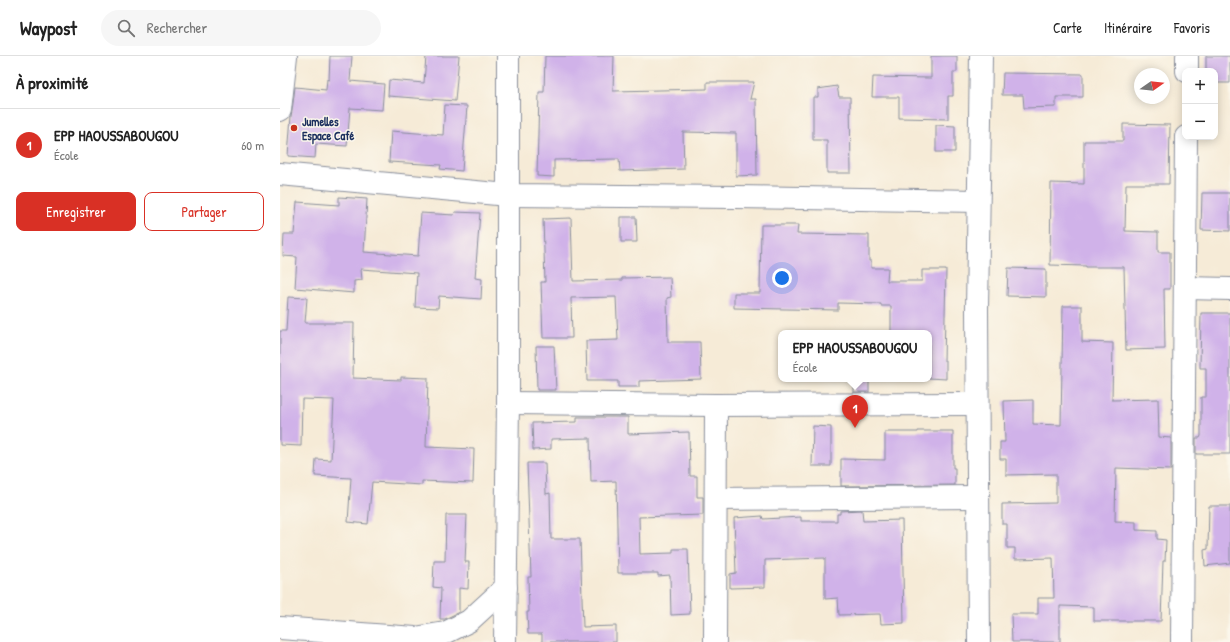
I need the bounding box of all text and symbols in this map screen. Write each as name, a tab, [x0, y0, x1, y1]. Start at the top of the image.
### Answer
search box	[101, 10, 381, 46]
text: Waypost	[20, 15, 77, 41]
icon: search	[115, 17, 137, 39]
text: Rechercher	[147, 17, 207, 38]
text: Carte	[1053, 18, 1082, 37]
text: Itinéraire	[1104, 18, 1152, 37]
text: Favoris	[1174, 18, 1210, 37]
north arrow	[1134, 68, 1170, 104]
map controls	[1182, 68, 1218, 140]
button: +	[1182, 68, 1218, 104]
text: À proximité	[16, 71, 88, 94]
button: −	[1182, 104, 1218, 140]
place label: Jumelles Espace Café	[302, 113, 355, 145]
marker: Jumelles Espace Café	[289, 123, 299, 133]
text: EPP HAOUSSABOUGOU	[54, 125, 179, 146]
text: 1	[27, 136, 31, 154]
text: 60 m	[241, 136, 264, 154]
text: École	[54, 146, 79, 164]
button: Enregistrer	[16, 192, 136, 231]
button: Partager	[144, 192, 264, 231]
your location	[772, 268, 792, 288]
popup	[778, 330, 932, 382]
text: EPP HAOUSSABOUGOU	[793, 337, 917, 358]
text: École	[793, 358, 817, 376]
pin: 1	[842, 395, 868, 428]

